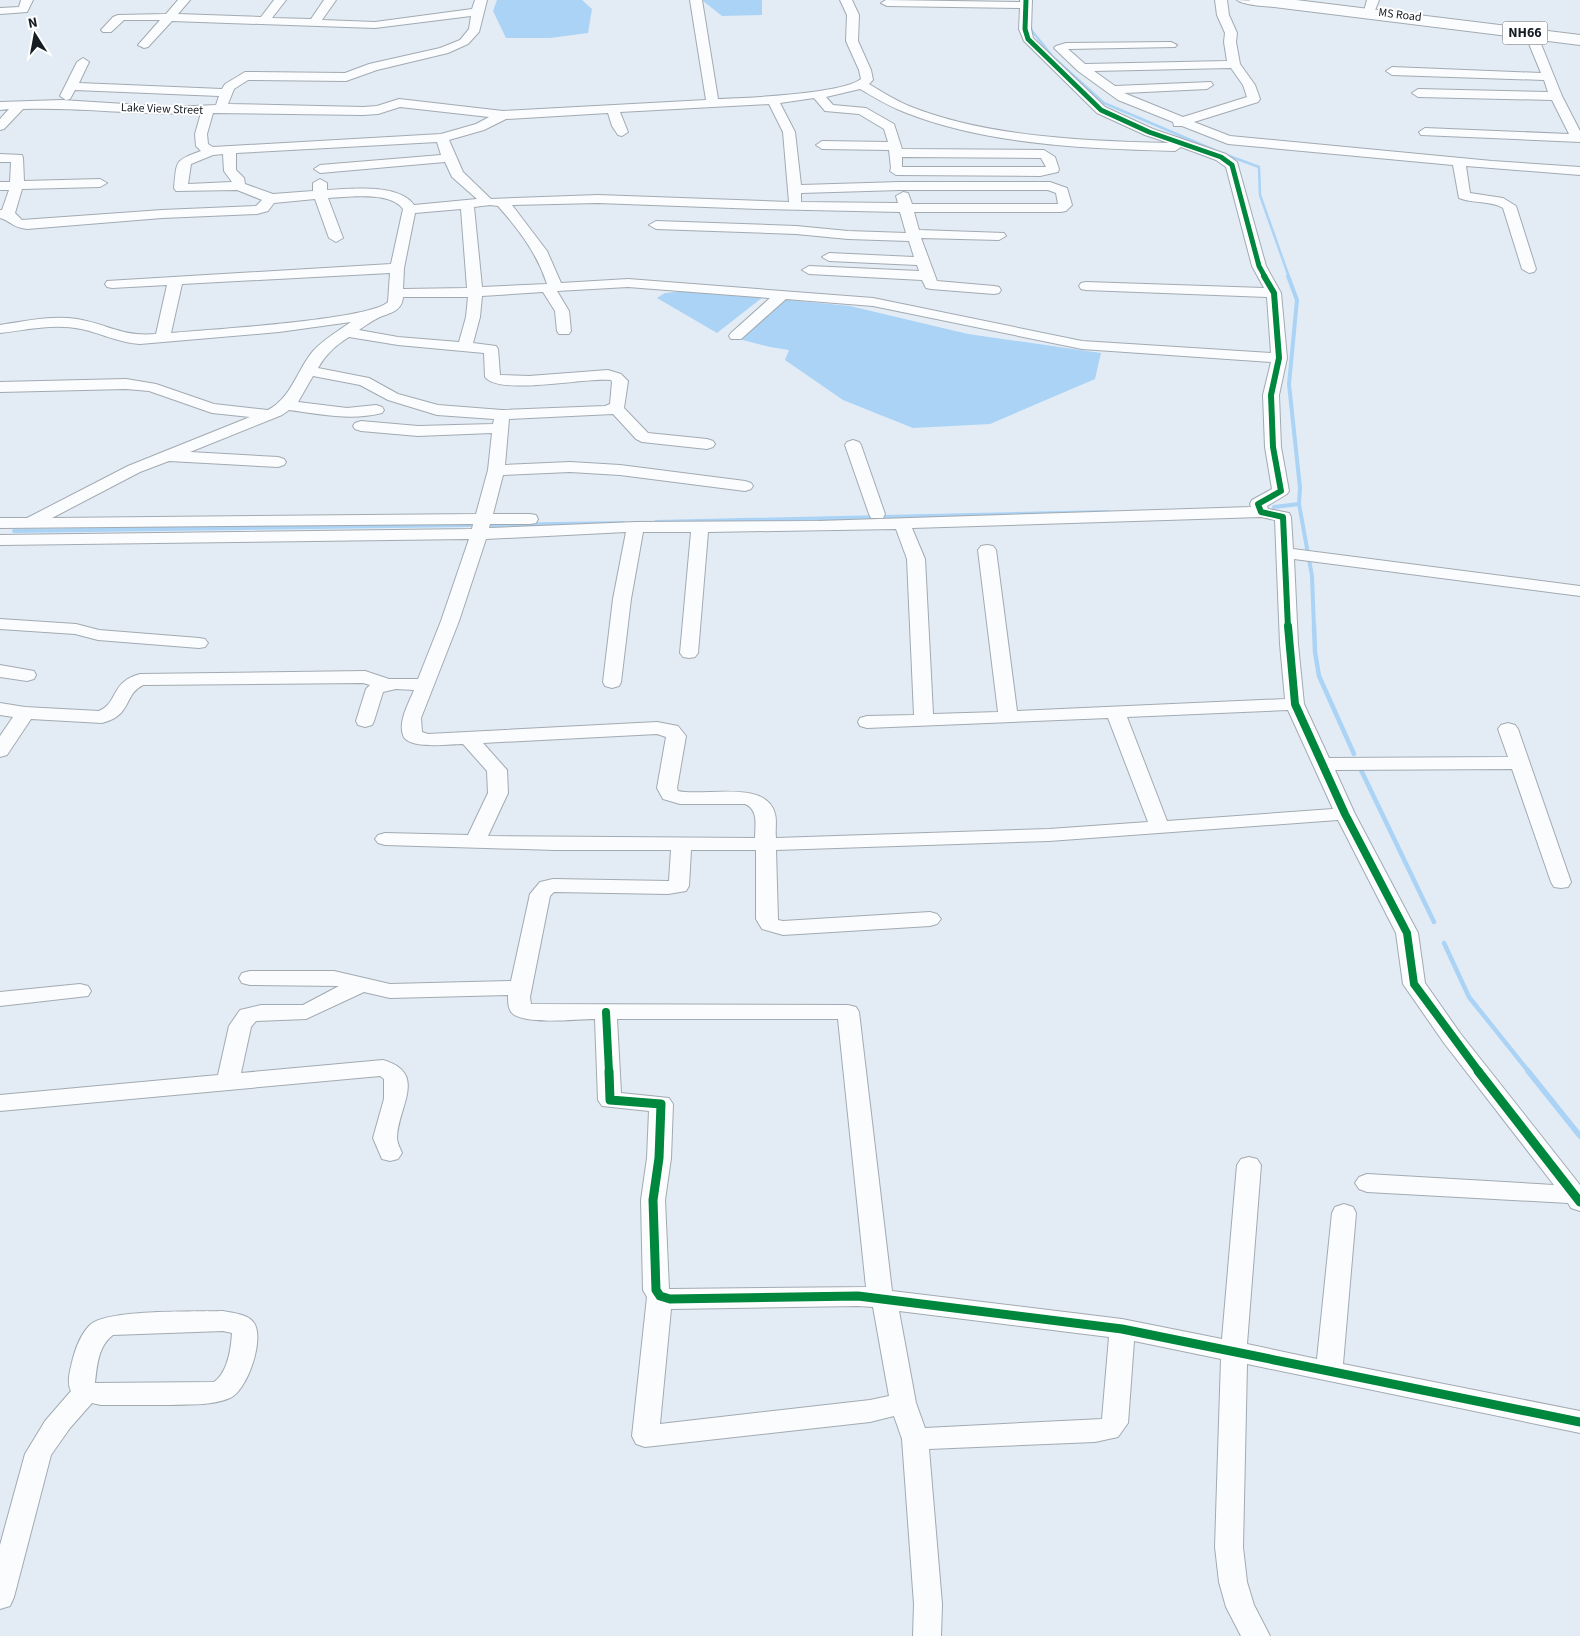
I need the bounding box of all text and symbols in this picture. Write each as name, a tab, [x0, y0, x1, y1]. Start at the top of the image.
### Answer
street label: MS Road	[1377, 4, 1423, 26]
north arrow	[10, 10, 60, 60]
text: N	[26, 13, 39, 34]
road number: NH66	[1502, 22, 1548, 44]
street label: Lake View Street	[121, 99, 203, 119]

